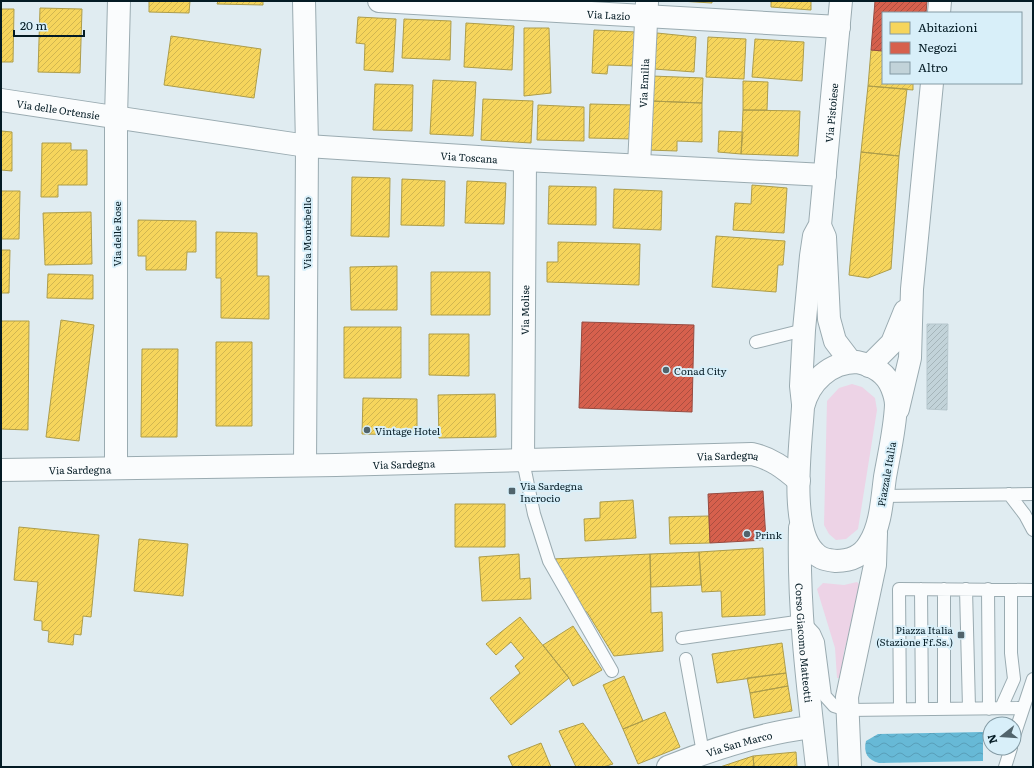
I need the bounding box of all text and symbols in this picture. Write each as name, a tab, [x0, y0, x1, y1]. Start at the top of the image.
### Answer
street label: Via Lazio	[586, 5, 631, 23]
scale bar	[14, 12, 84, 38]
legend	[882, 12, 1022, 84]
text: 20 m	[20, 16, 47, 34]
text: Abitazioni	[918, 18, 977, 36]
text: Negozi	[918, 38, 957, 56]
street label: Via Emilia	[634, 57, 652, 108]
text: Altro	[918, 58, 948, 76]
street label: Via Pistoiese	[820, 82, 841, 143]
street label: Via delle Ortensie	[16, 95, 101, 122]
street label: Via Toscana	[440, 147, 499, 166]
street label: Via Montebello	[299, 197, 314, 269]
street label: Via delle Rose	[109, 201, 124, 267]
street label: Via Molise	[516, 285, 532, 335]
place label: Conad City	[674, 363, 727, 378]
marker: Conad City	[661, 365, 671, 375]
place label: Vintage Hotel	[375, 423, 441, 438]
marker: Vintage Hotel	[362, 425, 372, 435]
street label: Piazzale Italia	[873, 440, 899, 508]
street label: Via Sardegna	[696, 446, 762, 463]
street label: Via Sardegna	[372, 455, 436, 472]
street label: Via Sardegna	[49, 461, 112, 477]
place label: Via Sardegna Incrocio	[520, 478, 583, 505]
marker: Via Sardegna Incrocio	[507, 486, 517, 496]
place label: Prink	[755, 527, 783, 542]
marker: Prink	[742, 529, 752, 539]
street label: Corso Giacomo Matteotti	[793, 583, 817, 704]
place label: Piazza Italia (Stazione Ff.Ss.)	[876, 622, 954, 649]
marker: Piazza Italia (Stazione Ff.Ss.)	[956, 630, 966, 640]
north arrow	[982, 716, 1022, 756]
street label: Via San Marco	[704, 726, 774, 760]
text: N	[982, 732, 1000, 746]

